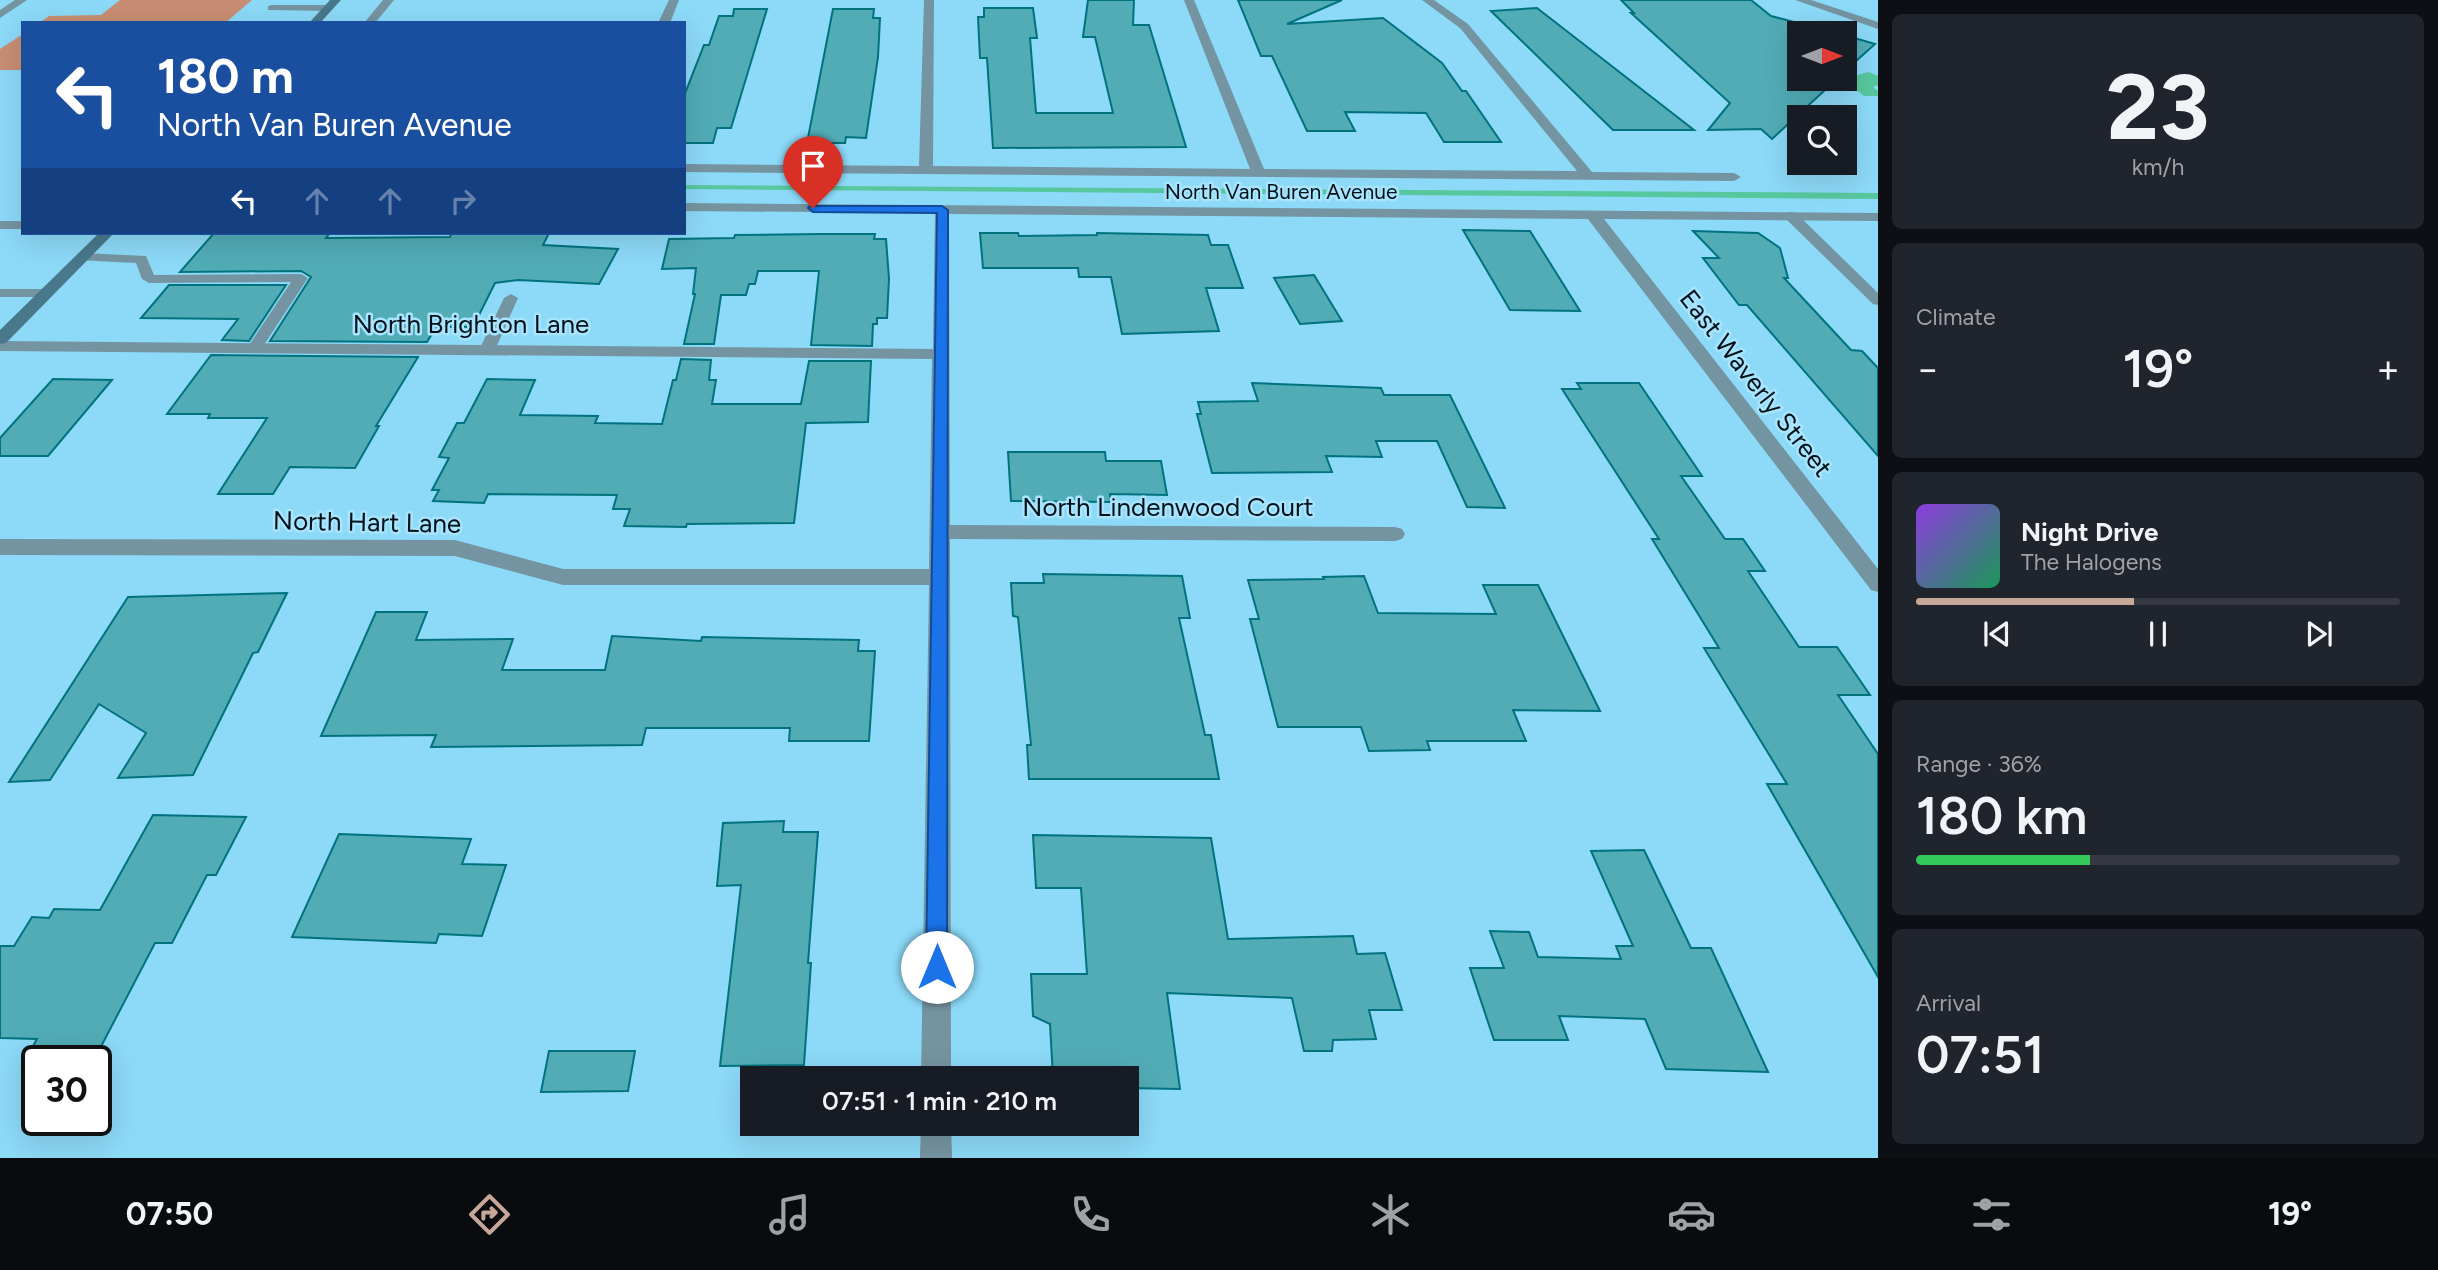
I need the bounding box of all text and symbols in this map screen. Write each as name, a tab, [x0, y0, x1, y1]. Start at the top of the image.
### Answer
north arrow	[1787, 21, 1857, 91]
map controls	[1787, 21, 1857, 175]
text: 180 m	[157, 46, 294, 105]
icon: left	[42, 49, 133, 140]
text: 23	[2106, 53, 2210, 162]
button: search	[1787, 105, 1857, 175]
text: North Van Buren Avenue	[157, 106, 512, 144]
pin	[783, 136, 843, 208]
icon: arrive	[794, 147, 832, 185]
text: km/h	[2132, 153, 2184, 181]
street label: North Van Buren Avenue	[1165, 179, 1397, 204]
icon: left	[225, 182, 263, 220]
icon: ahead	[298, 182, 336, 220]
icon: ahead	[371, 182, 409, 220]
icon: right	[444, 182, 482, 220]
street label: East Waverly Street	[1673, 283, 1839, 483]
text: Climate	[1916, 303, 1995, 331]
street label: North Brighton Lane	[353, 308, 589, 340]
text: 19°	[2122, 338, 2194, 400]
text: −	[1916, 346, 1940, 392]
text: +	[2376, 346, 2400, 392]
street label: North Lindenwood Court	[1022, 491, 1314, 523]
street label: North Hart Lane	[273, 504, 461, 540]
text: Night Drive	[2021, 516, 2158, 548]
text: The Halogens	[2021, 548, 2162, 576]
icon: previous	[1978, 615, 2016, 653]
icon: pause	[2139, 615, 2177, 653]
icon: next	[2300, 615, 2338, 653]
text: Range · 36%	[1916, 750, 2042, 778]
text: 180 km	[1916, 785, 2088, 847]
position arrow	[900, 930, 974, 1004]
text: Arrival	[1916, 989, 1981, 1017]
text: 07:51	[1916, 1024, 2045, 1086]
speed limit sign: 30	[21, 1045, 112, 1136]
text: 07:51 · 1 min · 210 m	[822, 1085, 1057, 1117]
icon: directions	[465, 1190, 514, 1239]
icon: music	[765, 1190, 814, 1239]
icon: phone	[1066, 1190, 1115, 1239]
icon: climate	[1366, 1190, 1415, 1239]
icon: car	[1667, 1190, 1716, 1239]
icon: filters	[1967, 1190, 2016, 1239]
text: 07:50	[126, 1195, 213, 1233]
text: 19°	[2268, 1195, 2312, 1233]

